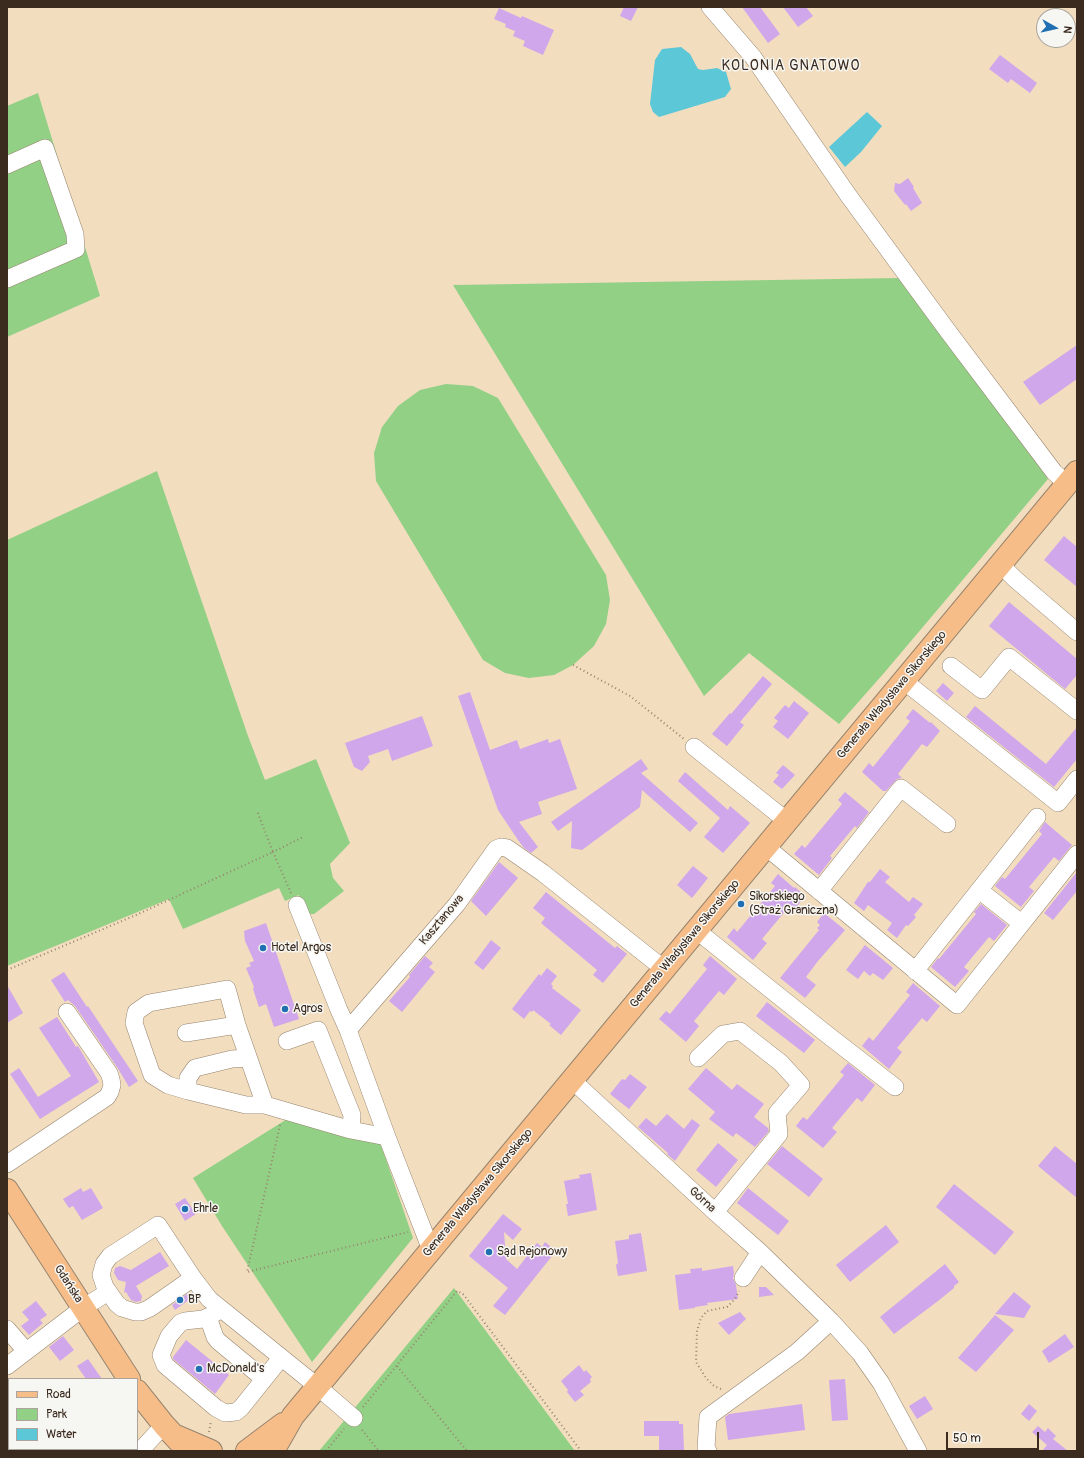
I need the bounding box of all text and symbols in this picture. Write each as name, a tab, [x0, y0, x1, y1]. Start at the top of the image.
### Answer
north arrow	[1036, 8, 1076, 48]
text: N	[1060, 25, 1074, 34]
district label: KOLONIA GNATOWO	[722, 58, 860, 74]
street label: Generała Władysława Sikorskiego	[834, 628, 950, 762]
street label: Generała Władysława Sikorskiego	[627, 877, 743, 1011]
place label: Sikorskiego (Straż Graniczna)	[749, 890, 839, 918]
street label: Kasztanowa	[417, 892, 467, 948]
marker: Sikorskiego (Straż Graniczna)	[736, 899, 746, 909]
place label: Hotel Argos	[271, 941, 331, 955]
marker: Hotel Argos	[258, 943, 268, 953]
place label: Agros	[293, 1002, 323, 1016]
marker: Agros	[280, 1004, 290, 1014]
street label: Generała Władysława Sikorskiego	[420, 1126, 536, 1260]
street label: Górna	[686, 1184, 718, 1216]
place label: Ehrle	[193, 1202, 218, 1216]
marker: Ehrle	[180, 1204, 190, 1214]
place label: Sąd Rejonowy	[497, 1245, 567, 1259]
marker: Sąd Rejonowy	[484, 1247, 494, 1257]
street label: Gdańska	[50, 1262, 86, 1306]
place label: BP	[188, 1293, 201, 1307]
marker: BP	[175, 1295, 185, 1305]
place label: McDonald's	[207, 1362, 264, 1376]
marker: McDonald's	[194, 1364, 204, 1374]
legend	[8, 1378, 138, 1450]
text: Road	[46, 1387, 71, 1402]
text: Park	[46, 1407, 67, 1422]
scale bar	[948, 1424, 1041, 1450]
text: Water	[46, 1427, 77, 1442]
text: 50 m	[953, 1431, 981, 1446]

